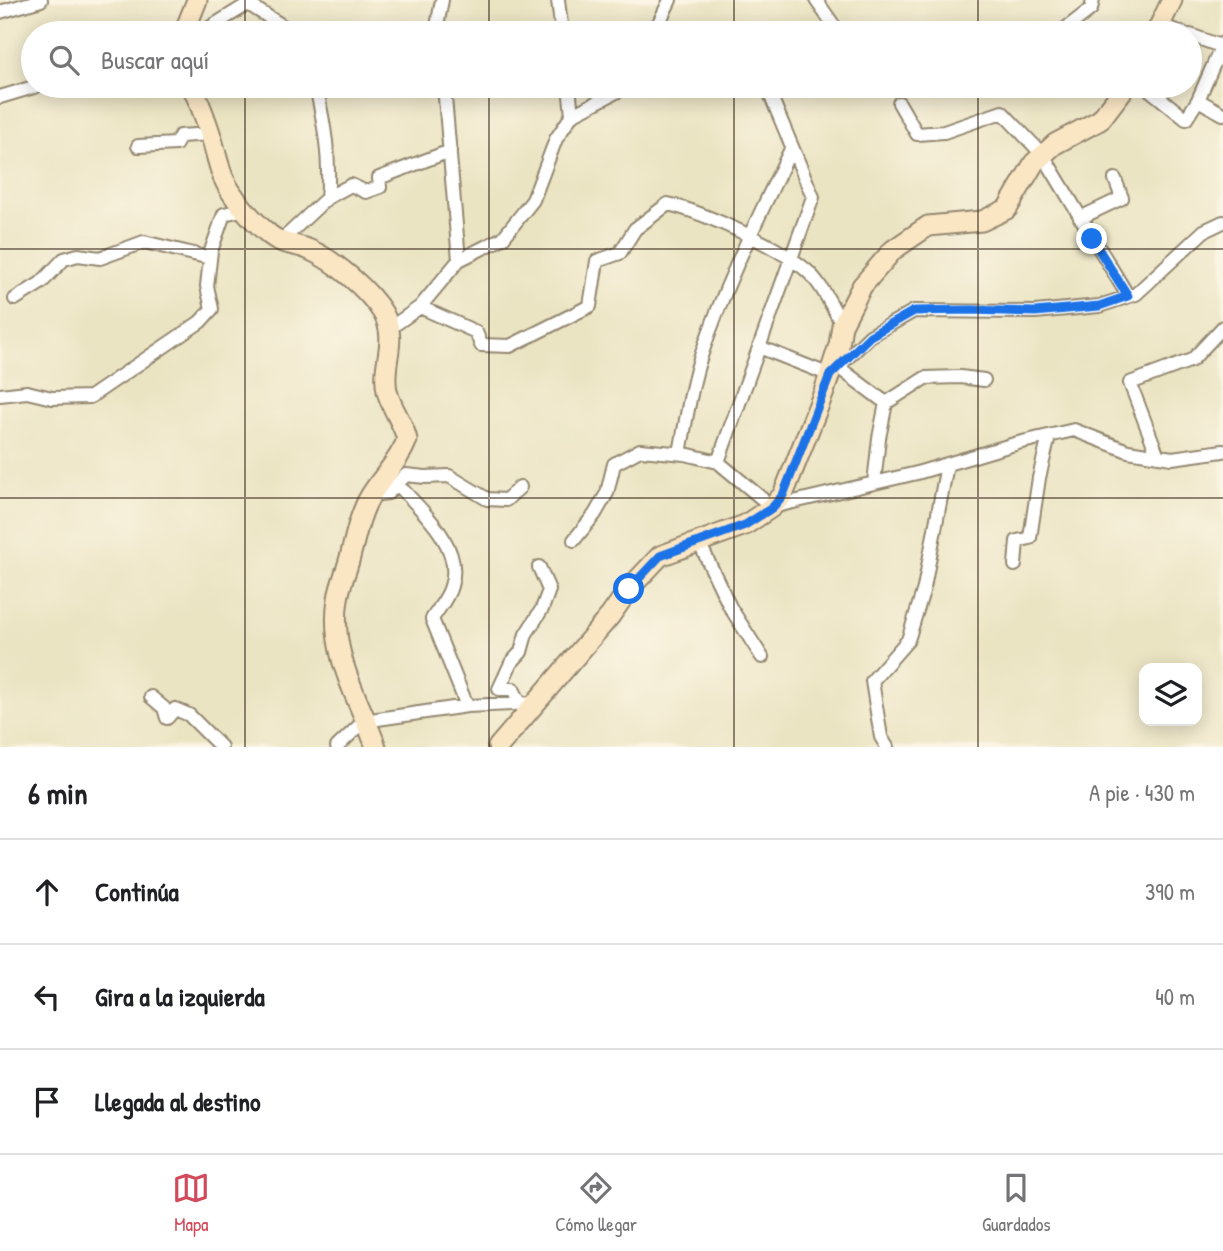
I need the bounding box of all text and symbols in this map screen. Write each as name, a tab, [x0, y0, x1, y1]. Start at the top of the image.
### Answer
search box	[21, 21, 1202, 98]
icon: search	[45, 41, 83, 79]
text: Buscar aquí	[101, 42, 209, 77]
route end	[1076, 223, 1107, 254]
route start	[613, 573, 644, 604]
map controls	[1139, 663, 1202, 726]
button: layers	[1139, 663, 1202, 726]
text: 6 min	[28, 773, 88, 813]
text: A pie · 430 m	[1089, 777, 1195, 808]
icon: ahead	[28, 873, 66, 911]
text: Continúa	[95, 874, 179, 909]
text: 390 m	[1145, 876, 1195, 907]
icon: left	[28, 978, 66, 1016]
text: Gira a la izquierda	[95, 979, 265, 1014]
text: 40 m	[1155, 981, 1195, 1012]
icon: arrive	[28, 1083, 66, 1121]
text: Llegada al destino	[95, 1084, 261, 1119]
tab: Mapa	[172, 1169, 210, 1237]
tab: Cómo llegar	[555, 1169, 637, 1237]
tab: Guardados	[982, 1169, 1051, 1237]

